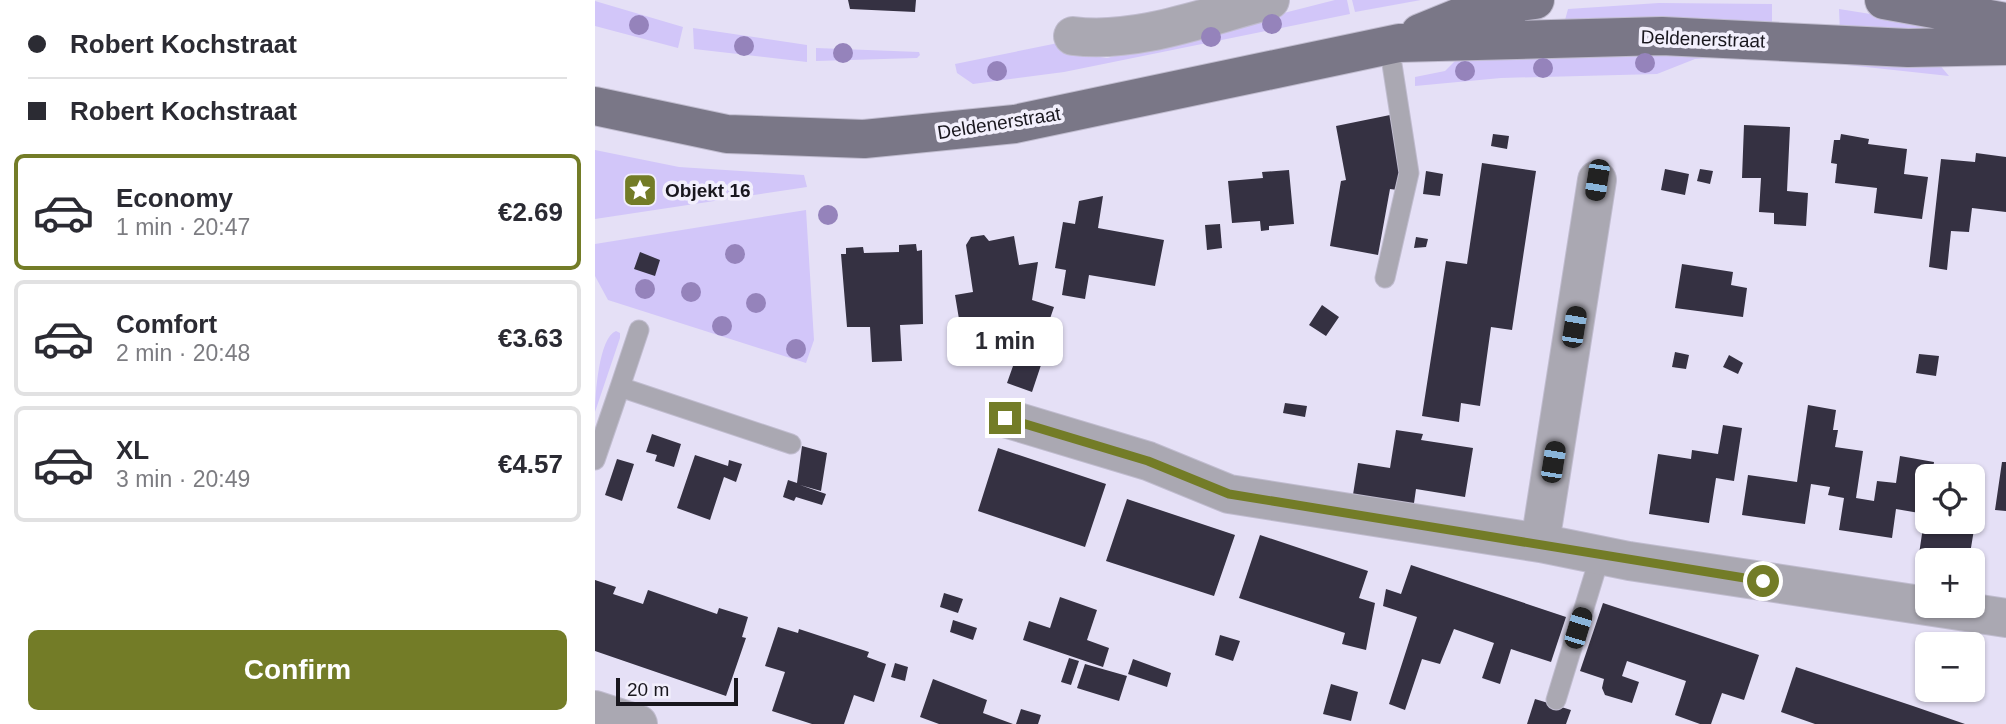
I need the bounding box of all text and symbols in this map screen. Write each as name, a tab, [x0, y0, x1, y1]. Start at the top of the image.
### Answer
street label: Deldenerstraat	[1640, 26, 1766, 52]
text: Robert Kochstraat	[70, 29, 297, 59]
text: Robert Kochstraat	[70, 96, 297, 126]
street label: Deldenerstraat	[936, 103, 1063, 143]
car	[1584, 158, 1611, 202]
place icon: Objekt 16	[621, 171, 659, 209]
place label: Objekt 16	[665, 180, 751, 201]
icon: car	[32, 181, 95, 244]
text: Economy	[116, 183, 233, 213]
text: €2.69	[498, 197, 563, 227]
text: 1 min · 20:47	[116, 214, 250, 240]
car	[1561, 305, 1588, 349]
icon: car	[32, 307, 95, 370]
text: Comfort	[116, 309, 217, 339]
callout: 1 min	[947, 316, 1063, 366]
text: €3.63	[498, 323, 563, 353]
text: 1 min	[975, 328, 1035, 354]
text: 2 min · 20:48	[116, 340, 250, 366]
route end	[989, 402, 1021, 434]
icon: car	[32, 433, 95, 496]
text: XL	[116, 435, 149, 465]
car	[1540, 440, 1567, 484]
text: €4.57	[498, 449, 563, 479]
map controls	[1915, 464, 1985, 702]
button: locate	[1915, 464, 1985, 534]
text: 3 min · 20:49	[116, 466, 250, 492]
button: +	[1915, 548, 1985, 618]
route start	[1747, 565, 1779, 597]
car	[1562, 605, 1595, 651]
button: Confirm	[28, 630, 567, 710]
button: −	[1915, 632, 1985, 702]
scale bar	[616, 675, 739, 707]
text: 20 m	[627, 679, 669, 700]

